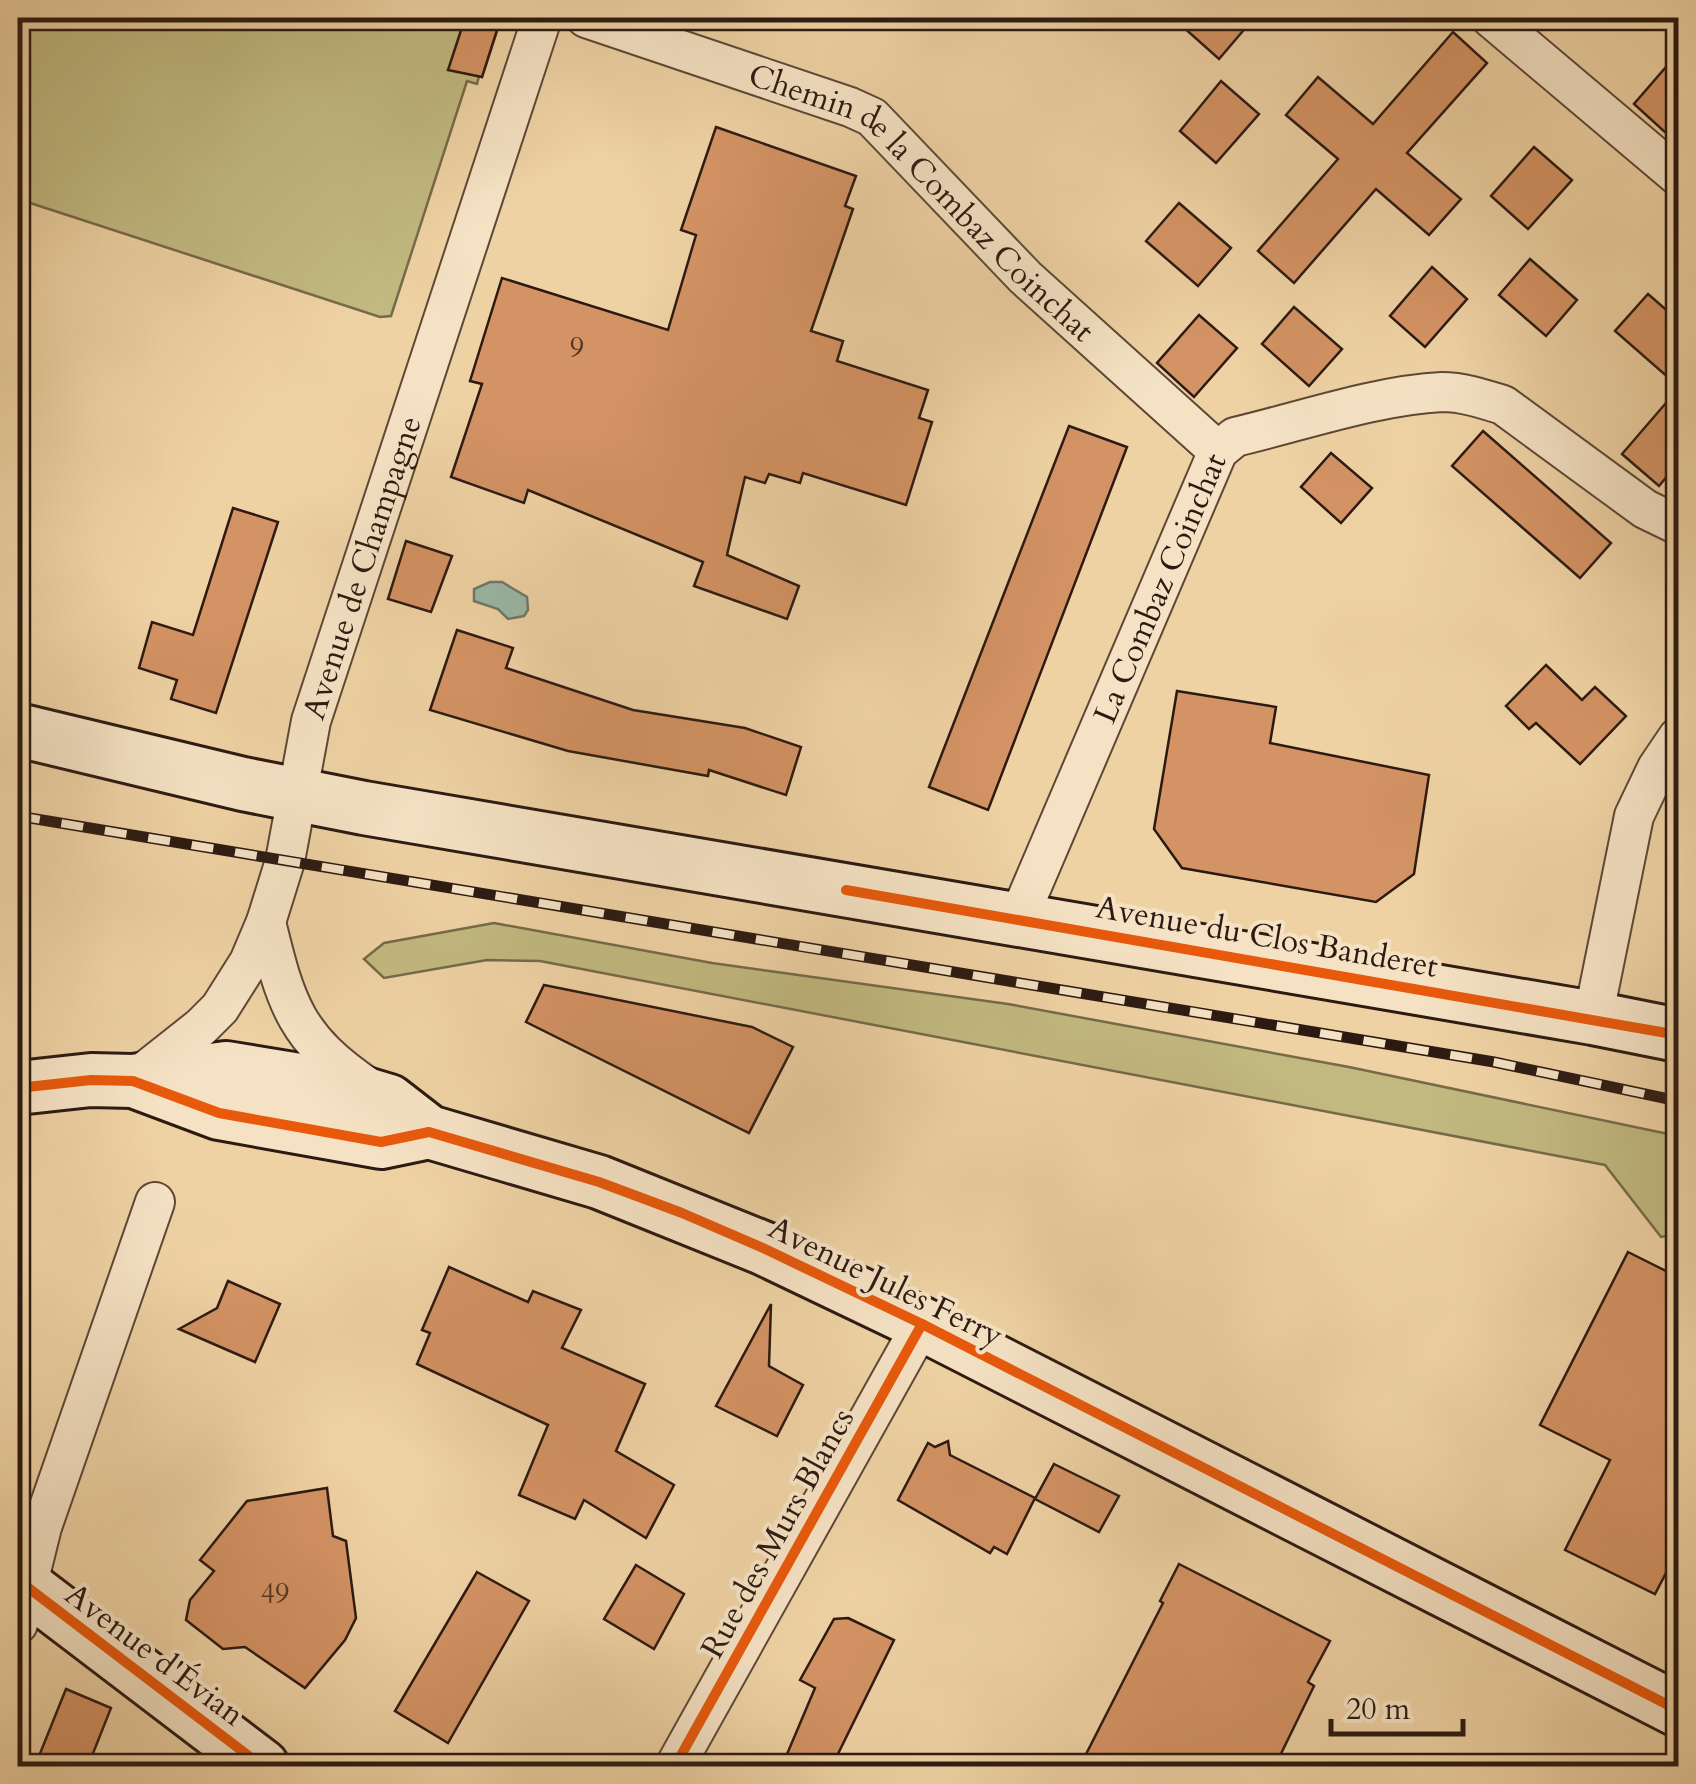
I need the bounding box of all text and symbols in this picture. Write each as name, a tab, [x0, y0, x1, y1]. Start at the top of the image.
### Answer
street label: Chemin de la Combaz Coinchat	[743, 53, 1104, 352]
house number: 9	[570, 329, 584, 367]
street label: Avenue de Champagne	[292, 410, 433, 725]
street label: La Combaz Coinchat	[1083, 447, 1238, 730]
street label: Avenue du Clos Banderet	[1092, 885, 1441, 989]
street label: Avenue Jules Ferry	[761, 1206, 1010, 1358]
street label: Rue des Murs Blancs	[691, 1401, 865, 1666]
street label: Avenue d'Évian	[56, 1573, 253, 1737]
house number: 49	[261, 1575, 289, 1613]
scale bar	[1331, 1674, 1464, 1736]
text: 20 m	[1346, 1689, 1411, 1730]

